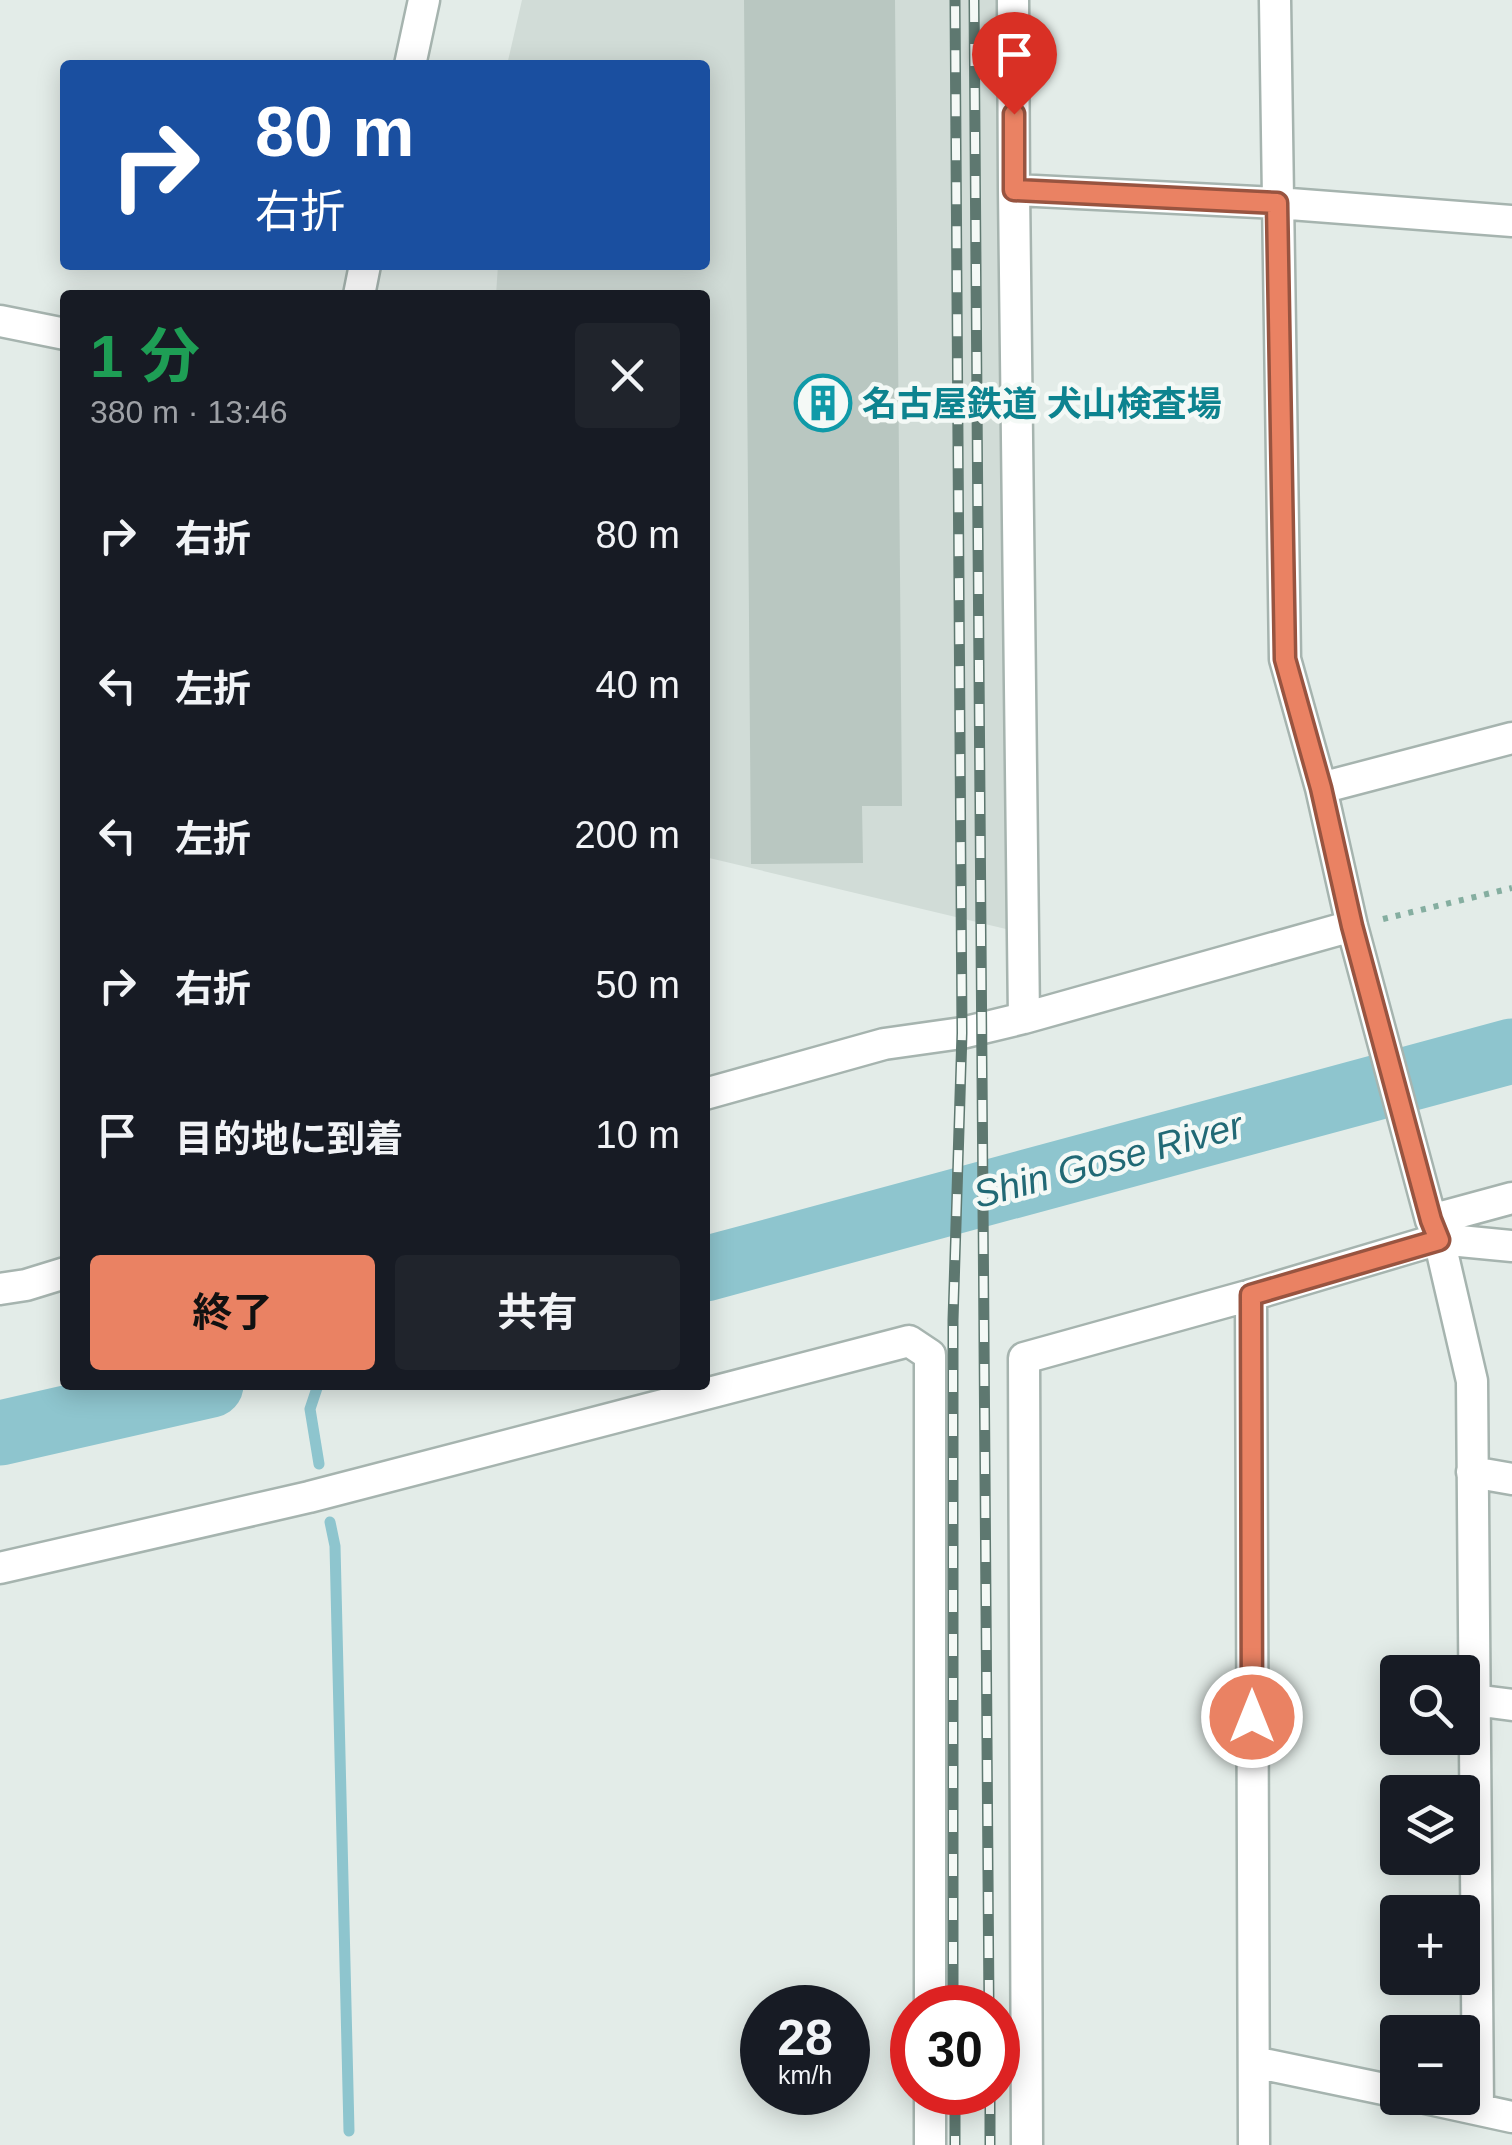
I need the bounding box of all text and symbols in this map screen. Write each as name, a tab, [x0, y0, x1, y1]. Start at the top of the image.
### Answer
pin	[972, 12, 1057, 115]
icon: arrive	[987, 27, 1042, 82]
text: 80 m	[255, 93, 415, 171]
icon: right	[90, 100, 220, 230]
text: 右折	[255, 186, 345, 237]
text: 1 分	[90, 323, 200, 390]
button: close	[575, 323, 680, 428]
building icon: 名古屋鉄道 犬山検査場	[793, 373, 853, 433]
place label: 名古屋鉄道 犬山検査場	[862, 384, 1222, 423]
text: 380 m · 13:46	[90, 394, 287, 430]
icon: right	[90, 508, 145, 563]
text: 80 m	[596, 514, 680, 556]
text: 右折	[175, 518, 251, 560]
icon: left	[90, 658, 145, 713]
text: 40 m	[596, 664, 680, 706]
text: 左折	[175, 668, 251, 710]
icon: left	[90, 808, 145, 863]
text: 200 m	[574, 814, 680, 856]
text: 左折	[175, 818, 251, 860]
icon: right	[90, 958, 145, 1013]
text: 50 m	[596, 964, 680, 1006]
text: 右折	[175, 968, 251, 1010]
water label: Shin Gose River	[969, 1104, 1248, 1216]
icon: arrive	[90, 1108, 145, 1163]
text: 10 m	[596, 1114, 680, 1156]
text: 目的地に到着	[175, 1118, 403, 1160]
button: 終了	[90, 1255, 375, 1370]
button: 共有	[395, 1255, 680, 1370]
map controls	[1380, 1655, 1480, 2115]
button: search	[1380, 1655, 1480, 1755]
position arrow	[1200, 1665, 1304, 1769]
button: layers	[1380, 1775, 1480, 1875]
button: +	[1380, 1895, 1480, 1995]
speed limit sign: 30	[890, 1985, 1020, 2115]
text: 28	[777, 2010, 833, 2066]
button: −	[1380, 2015, 1480, 2115]
text: km/h	[778, 2061, 832, 2089]

